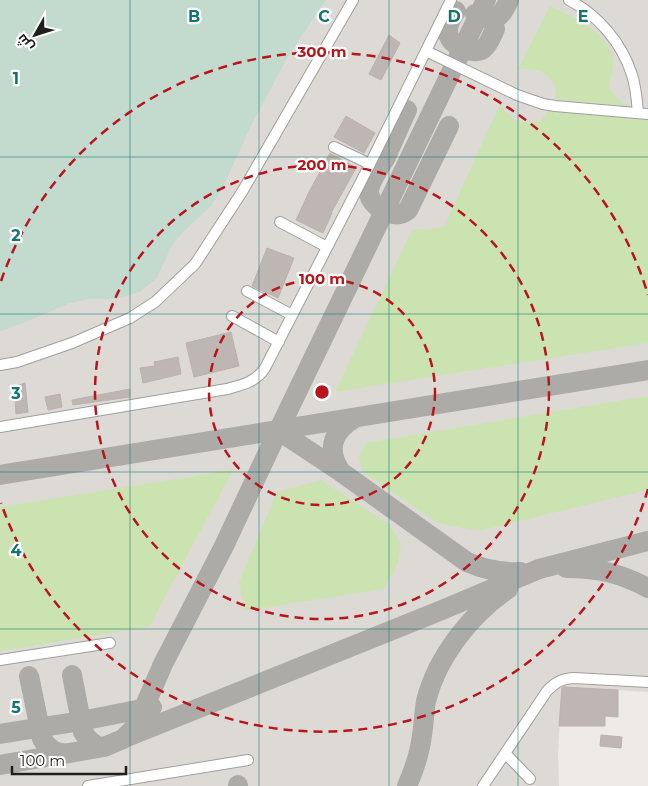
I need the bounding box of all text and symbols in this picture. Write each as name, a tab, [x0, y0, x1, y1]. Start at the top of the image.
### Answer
text: B	[188, 7, 200, 26]
text: C	[318, 7, 330, 26]
text: D	[447, 7, 461, 26]
text: E	[578, 7, 588, 26]
north arrow	[10, 10, 60, 60]
text: ش	[12, 31, 38, 56]
text: 300 m	[296, 42, 347, 61]
text: 1	[13, 69, 19, 88]
text: 200 m	[297, 155, 347, 174]
text: 2	[11, 226, 21, 245]
text: 100 m	[299, 269, 345, 288]
centre of rings	[313, 383, 331, 401]
text: 3	[10, 384, 21, 403]
text: 4	[10, 541, 22, 560]
text: 5	[11, 698, 21, 717]
scale bar	[12, 744, 126, 776]
text: 100 m	[20, 751, 65, 770]

